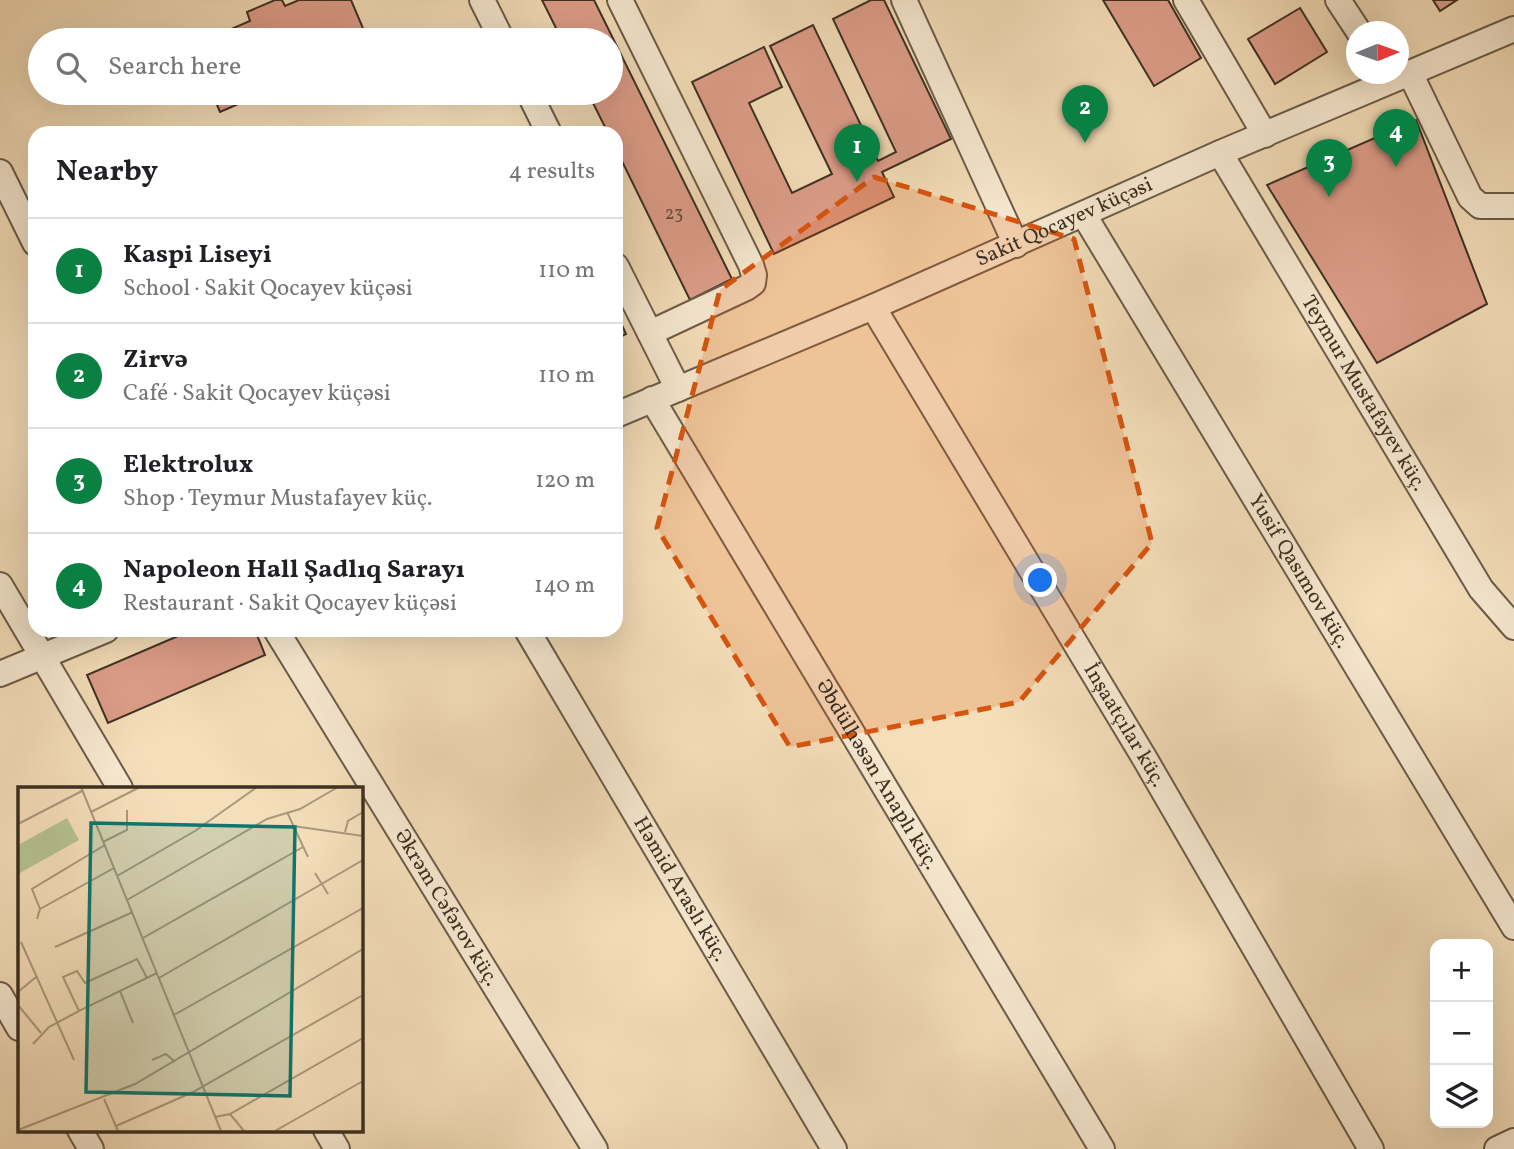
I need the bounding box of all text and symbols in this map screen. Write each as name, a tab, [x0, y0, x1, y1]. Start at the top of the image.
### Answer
north arrow	[1346, 21, 1409, 84]
search box	[28, 28, 623, 105]
icon: search	[52, 48, 90, 86]
text: Search here	[108, 49, 241, 85]
pin: 2	[1062, 85, 1108, 143]
pin: 4	[1373, 109, 1419, 167]
pin: 1	[834, 124, 880, 182]
pin: 3	[1306, 139, 1352, 197]
text: Nearby	[56, 151, 158, 193]
text: 4 results	[509, 156, 595, 188]
street label: Sakit Qocayev küçəsi	[971, 170, 1157, 274]
house number: 23	[665, 202, 683, 227]
text: Kaspi Liseyi	[123, 237, 272, 273]
text: 1	[74, 255, 84, 287]
text: 110 m	[538, 255, 595, 287]
text: School · Sakit Qocayev küçəsi	[123, 273, 413, 305]
street label: Teymur Mustafayev küç.	[1294, 290, 1434, 497]
text: Zirvə	[123, 342, 188, 378]
text: 2	[73, 360, 85, 392]
text: 110 m	[538, 360, 595, 392]
text: Café · Sakit Qocayev küçəsi	[123, 378, 391, 410]
text: Elektrolux	[123, 447, 253, 483]
text: 3	[73, 465, 85, 497]
text: 120 m	[535, 465, 595, 497]
text: Shop · Teymur Mustafayev küç.	[123, 483, 432, 515]
street label: Yusif Qasımov küç.	[1241, 488, 1357, 654]
text: Napoleon Hall Şadlıq Sarayı	[123, 552, 465, 588]
your location	[1023, 563, 1057, 597]
text: 4	[72, 570, 86, 602]
text: 140 m	[534, 570, 595, 602]
text: Restaurant · Sakit Qocayev küçəsi	[123, 588, 457, 620]
street label: İnşaatçılar küç.	[1076, 658, 1173, 793]
street label: Əbdülhəsən Anaplı küç.	[809, 674, 946, 875]
inset map	[18, 787, 362, 1132]
street label: Həmid Araslı küç.	[626, 811, 735, 967]
street label: Əkrəm Cəfərov küç.	[387, 824, 506, 992]
map controls	[1430, 939, 1493, 1128]
button: +	[1430, 939, 1493, 1002]
button: −	[1430, 1002, 1493, 1065]
button: layers	[1430, 1065, 1493, 1128]

